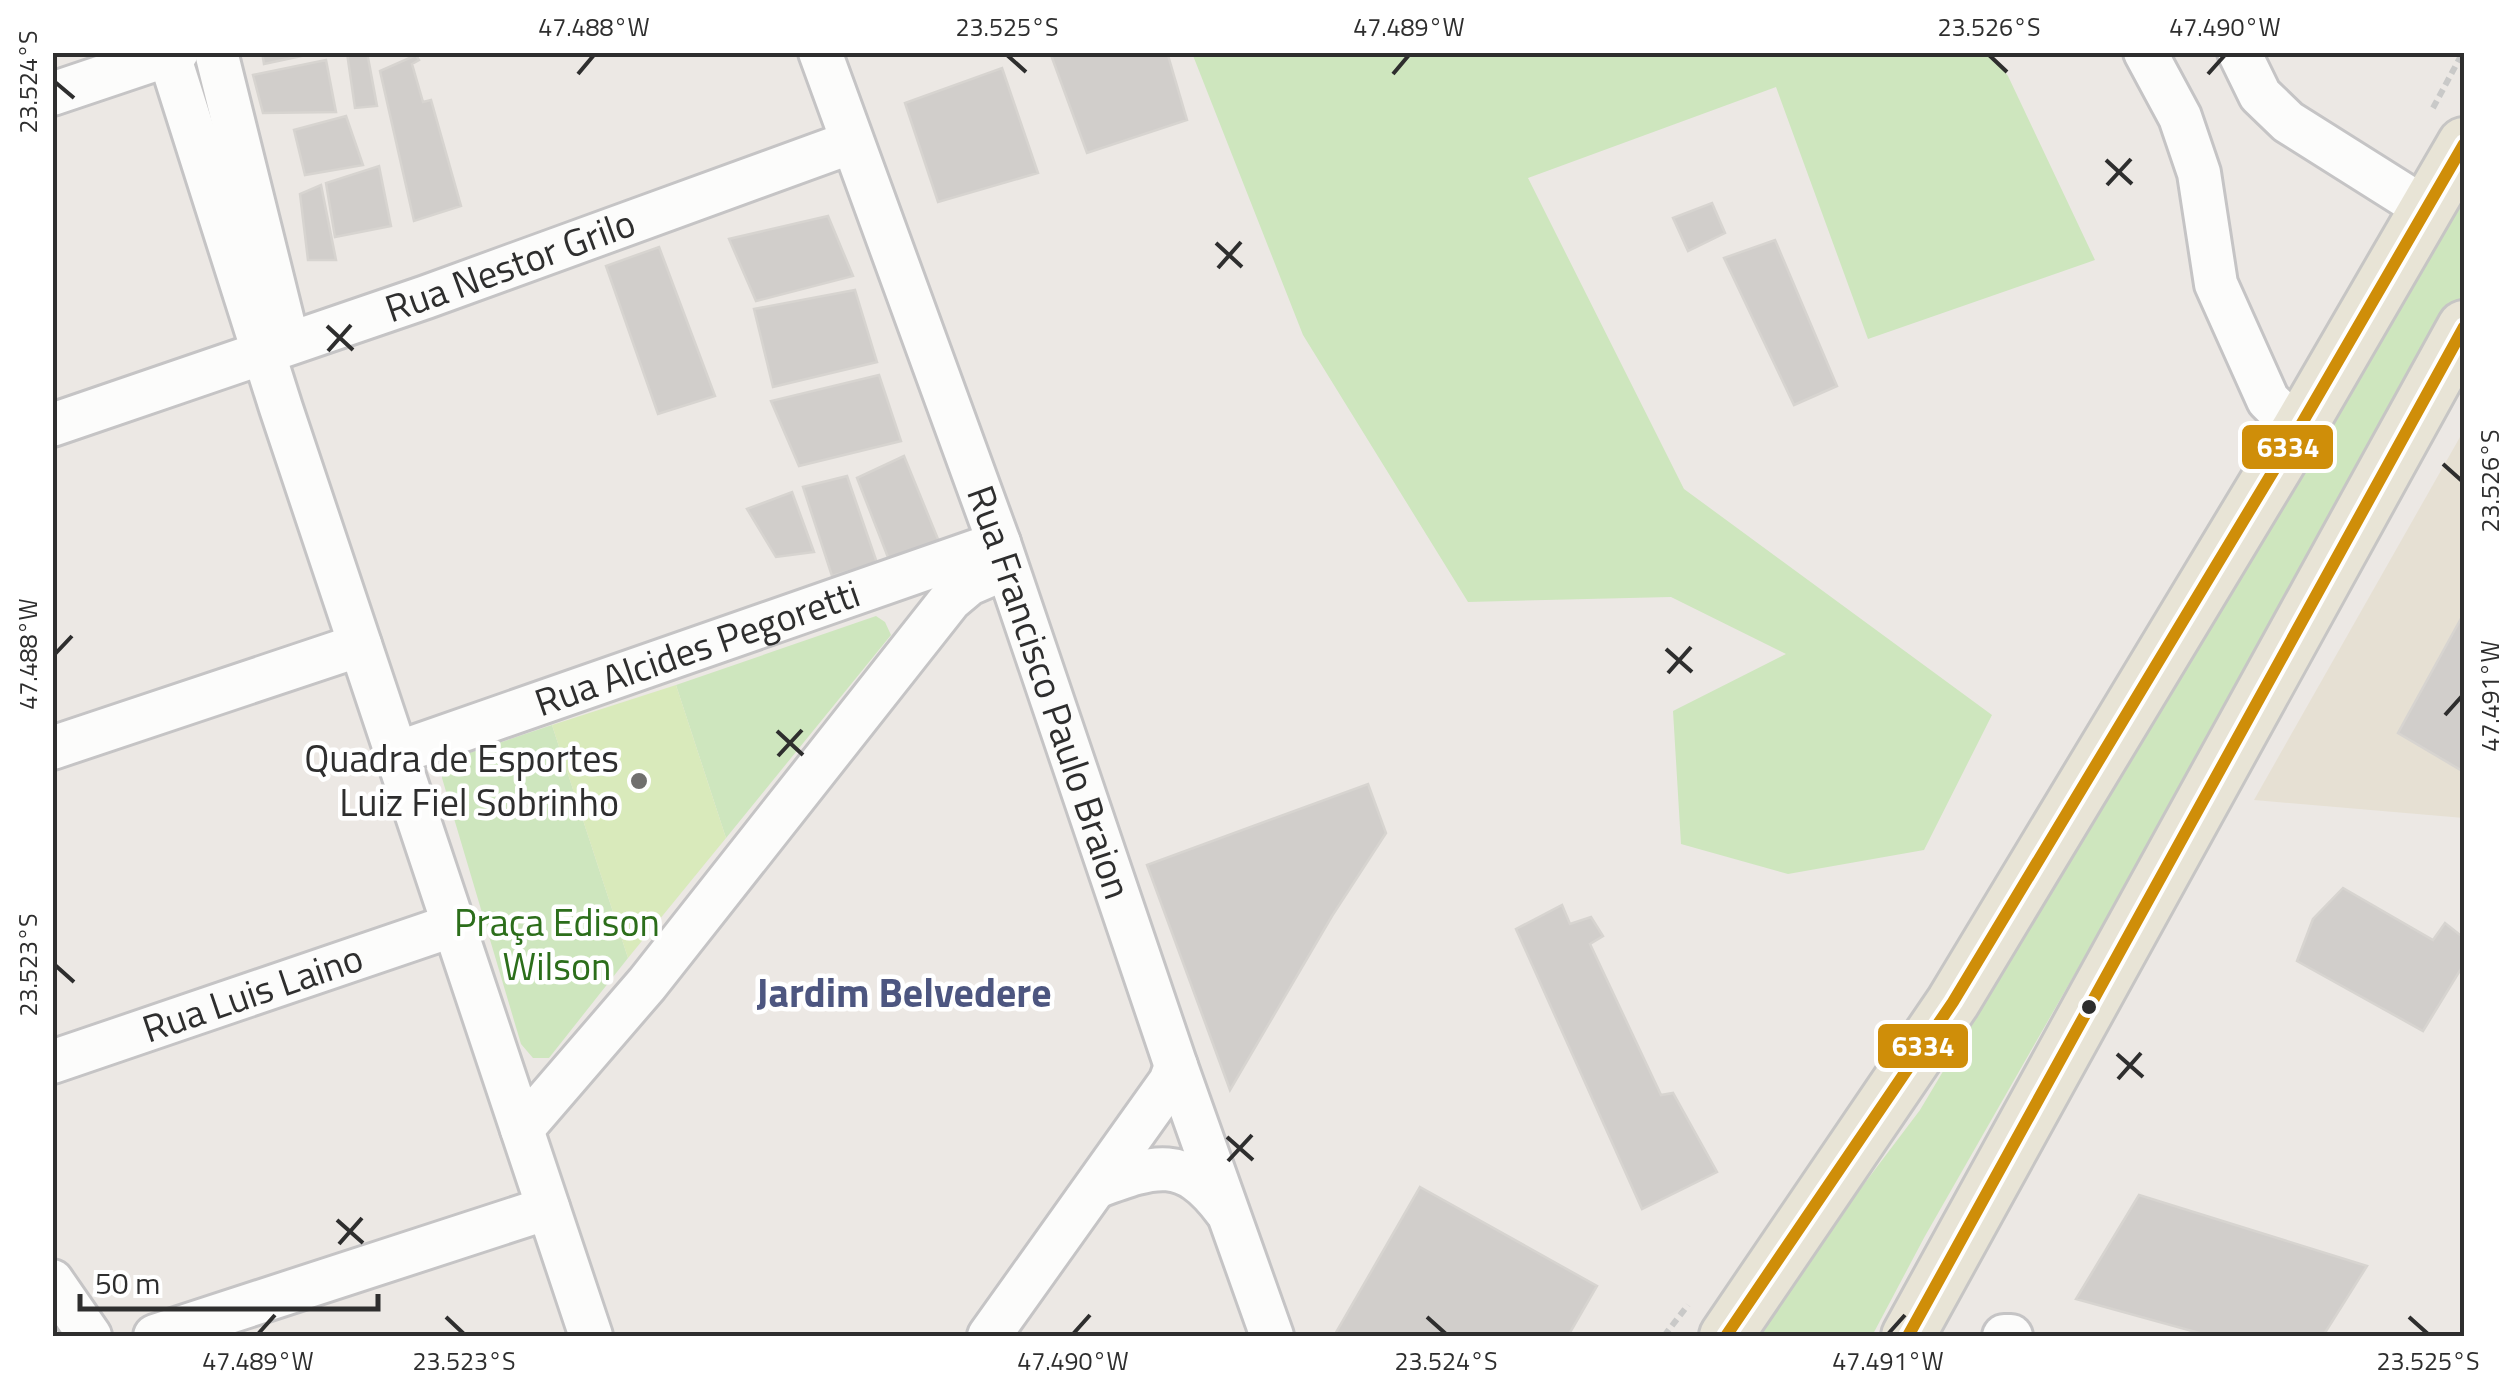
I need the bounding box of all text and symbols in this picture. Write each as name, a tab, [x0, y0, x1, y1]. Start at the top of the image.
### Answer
text: 47.488°W	[538, 8, 650, 46]
text: 23.525°S	[956, 8, 1058, 46]
text: 47.489°W	[1353, 8, 1465, 46]
text: 23.526°S	[1938, 8, 2040, 46]
text: 47.490°W	[2169, 8, 2281, 46]
text: 23.524°S	[9, 31, 47, 133]
street label: Rua Nestor Grilo	[377, 193, 643, 337]
line badge: 6334	[2240, 423, 2335, 471]
text: 6334	[2257, 425, 2319, 468]
text: 23.526°S	[2471, 430, 2509, 532]
street label: Rua Francisco Paulo Braion	[952, 477, 1147, 906]
street label: Rua Alcides Pegoretti	[527, 564, 867, 731]
text: 47.488°W	[9, 598, 47, 710]
text: 47.491°W	[2471, 640, 2509, 752]
place label: Quadra de Esportes Luiz Fiel Sobrinho	[304, 729, 619, 831]
marker: Quadra de Esportes Luiz Fiel Sobrinho	[628, 770, 650, 792]
park label: Praça Edison Wilson	[454, 893, 660, 995]
text: 23.523°S	[9, 914, 47, 1016]
street label: Rua Luis Laino	[134, 928, 370, 1057]
district label: Jardim Belvedere	[756, 962, 1052, 1023]
unlabelled marker	[2079, 997, 2099, 1017]
line badge: 6334	[1876, 1022, 1970, 1070]
text: 6334	[1892, 1024, 1954, 1067]
scale bar	[80, 1249, 378, 1311]
text: 50 m	[95, 1260, 160, 1306]
text: 47.489°W	[202, 1342, 314, 1380]
text: 23.523°S	[413, 1342, 515, 1380]
text: 47.490°W	[1017, 1342, 1129, 1380]
text: 23.524°S	[1395, 1342, 1497, 1380]
text: 47.491°W	[1832, 1342, 1944, 1380]
text: 23.525°S	[2377, 1342, 2479, 1380]

